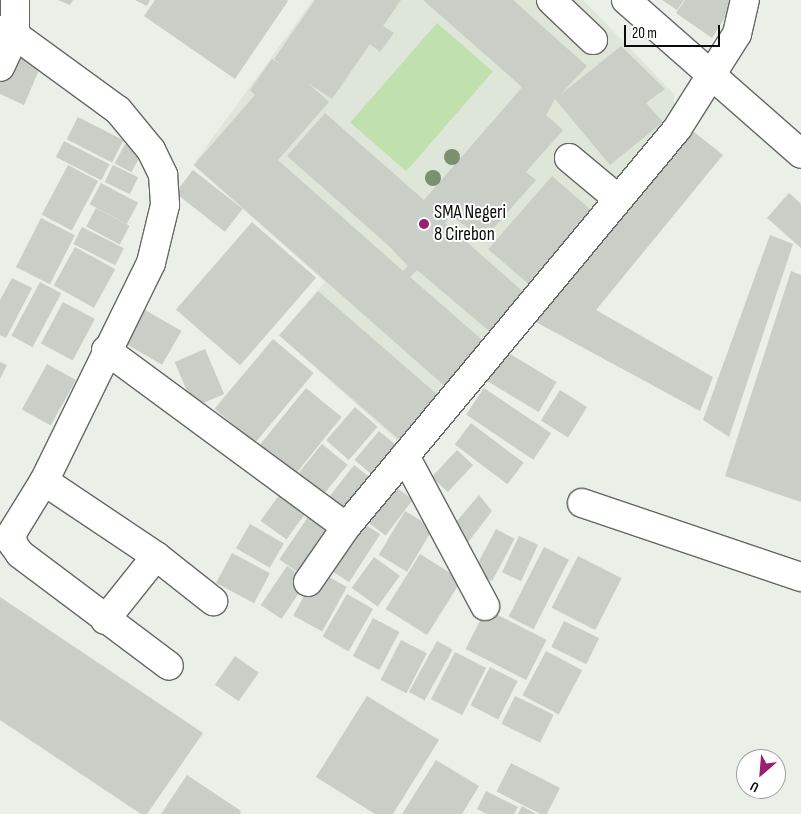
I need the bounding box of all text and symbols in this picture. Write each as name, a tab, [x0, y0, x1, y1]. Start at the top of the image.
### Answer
scale bar	[626, 15, 722, 47]
text: 20 m	[632, 24, 657, 43]
place label: SMA Negeri 8 Cirebon	[434, 202, 506, 246]
marker: SMA Negeri 8 Cirebon	[418, 218, 430, 230]
north arrow	[736, 749, 786, 799]
text: U	[747, 778, 762, 796]

